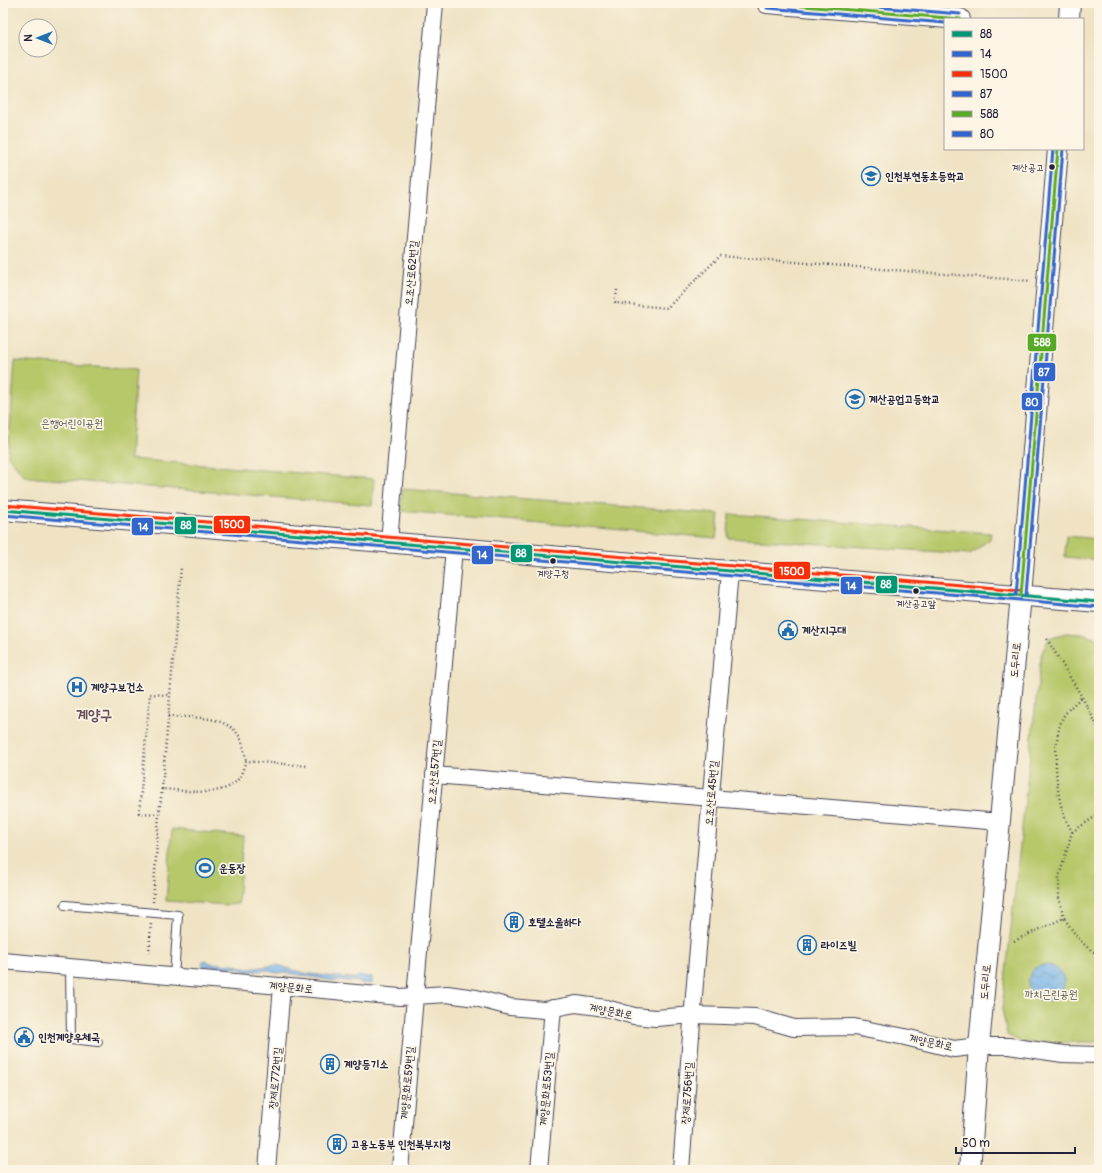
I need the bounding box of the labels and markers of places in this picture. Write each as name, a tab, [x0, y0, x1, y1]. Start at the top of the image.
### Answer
place label: 계산공고	[1012, 162, 1044, 174]
marker: 계산공고	[1047, 162, 1057, 172]
school or university icon: 인천부현동초등학교	[860, 165, 882, 187]
place label: 인천부현동초등학교	[885, 170, 965, 183]
school or university icon: 계산공업고등학교	[844, 388, 866, 410]
place label: 계산공업고등학교	[869, 393, 940, 406]
marker: 계양구청	[548, 556, 558, 566]
place label: 계양구청	[537, 568, 569, 580]
marker: 계산공고앞	[911, 586, 921, 596]
place label: 계산공고앞	[896, 598, 936, 610]
public building icon: 계산지구대	[777, 619, 799, 641]
place label: 계산지구대	[802, 624, 846, 637]
hospital icon: 계양구보건소	[66, 676, 88, 698]
place label: 계양구보건소	[91, 681, 144, 694]
sports icon: 운동장	[194, 857, 216, 879]
place label: 운동장	[219, 862, 246, 875]
building icon: 호텔소울하다	[503, 911, 525, 933]
place label: 호텔소울하다	[528, 916, 581, 929]
building icon: 라이즈빌	[796, 934, 818, 956]
place label: 라이즈빌	[820, 939, 858, 952]
public building icon: 인천계양우체국	[13, 1026, 35, 1048]
place label: 인천계양우체국	[38, 1031, 100, 1044]
building icon: 계양등기소	[319, 1053, 341, 1075]
place label: 계양등기소	[344, 1058, 388, 1071]
building icon: 고용노동부 인천북부지청	[326, 1133, 348, 1155]
place label: 고용노동부 인천북부지청	[351, 1138, 451, 1151]

